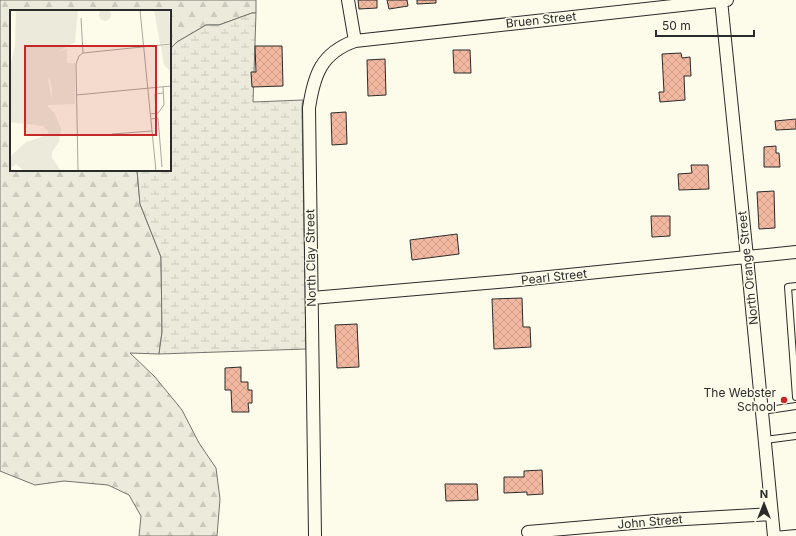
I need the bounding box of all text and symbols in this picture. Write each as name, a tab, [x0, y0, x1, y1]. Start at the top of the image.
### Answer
street label: Bruen Street	[505, 8, 577, 31]
inset map	[10, 10, 171, 171]
scale bar	[656, 12, 754, 38]
text: 50 m	[662, 18, 691, 33]
street label: North Clay Street	[302, 209, 319, 307]
street label: North Orange Street	[734, 210, 761, 326]
street label: Pearl Street	[520, 266, 588, 287]
place label: The Webster School	[704, 385, 776, 414]
marker: The Webster School	[779, 395, 789, 405]
north arrow	[744, 484, 784, 524]
text: N	[760, 487, 768, 501]
street label: John Street	[617, 511, 683, 532]

